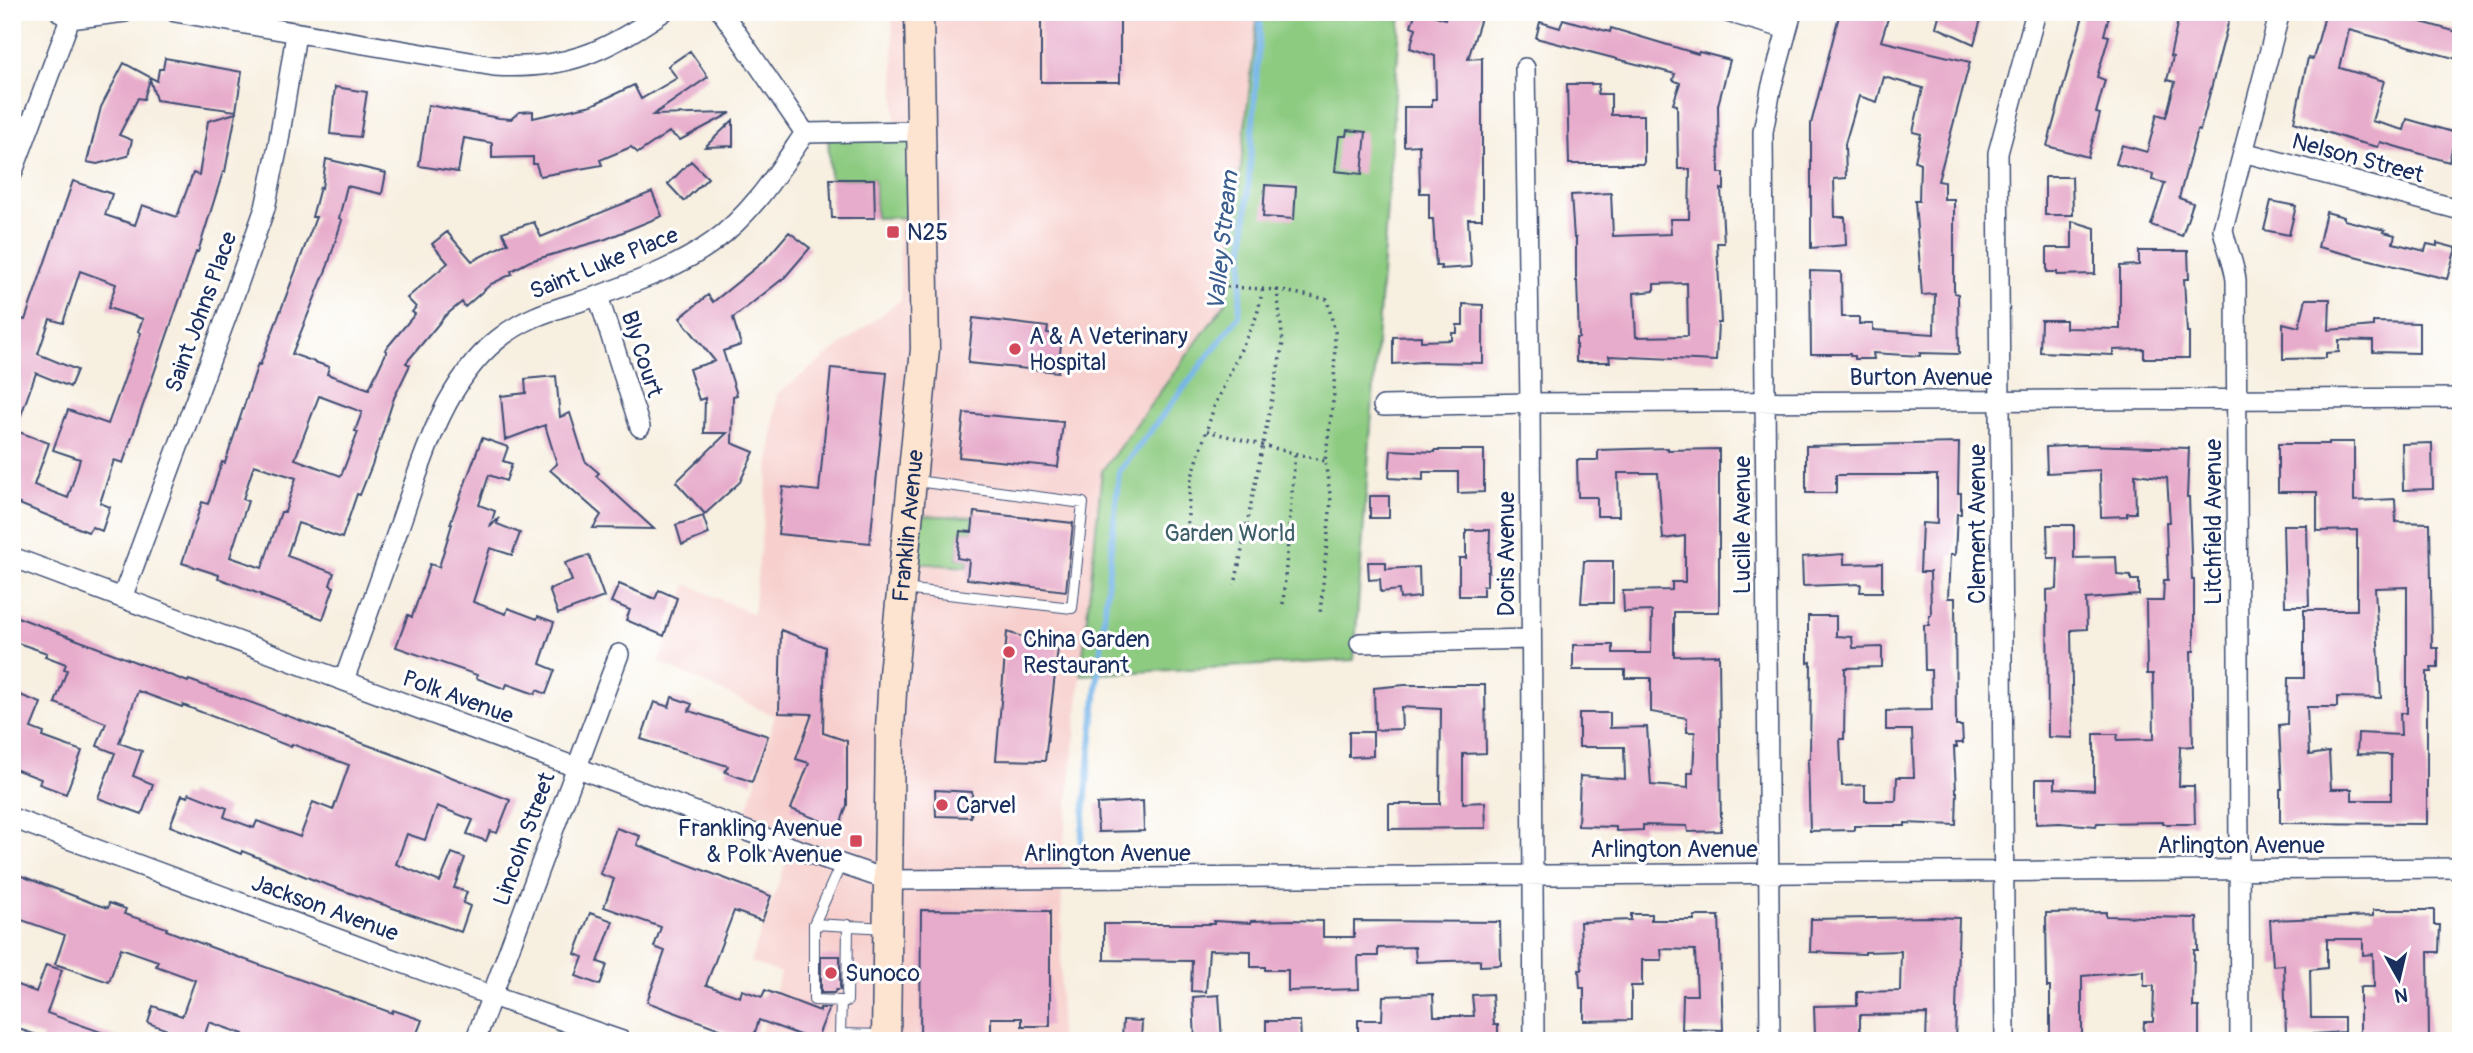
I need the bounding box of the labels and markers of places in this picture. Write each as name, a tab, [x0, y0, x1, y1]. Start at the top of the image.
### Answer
place label: N25	[907, 218, 948, 247]
marker: N25	[885, 224, 901, 240]
place label: A & A Veterinary Hospital	[1029, 322, 1188, 377]
marker: A & A Veterinary Hospital	[1007, 341, 1023, 357]
place label: China Garden Restaurant	[1023, 625, 1150, 680]
marker: China Garden Restaurant	[1001, 644, 1017, 660]
place label: Carvel	[956, 791, 1016, 820]
marker: Carvel	[934, 797, 950, 813]
place label: Frankling Avenue & Polk Avenue	[678, 814, 843, 869]
marker: Frankling Avenue & Polk Avenue	[848, 833, 864, 849]
place label: Sunoco	[845, 959, 920, 988]
marker: Sunoco	[823, 965, 839, 981]

